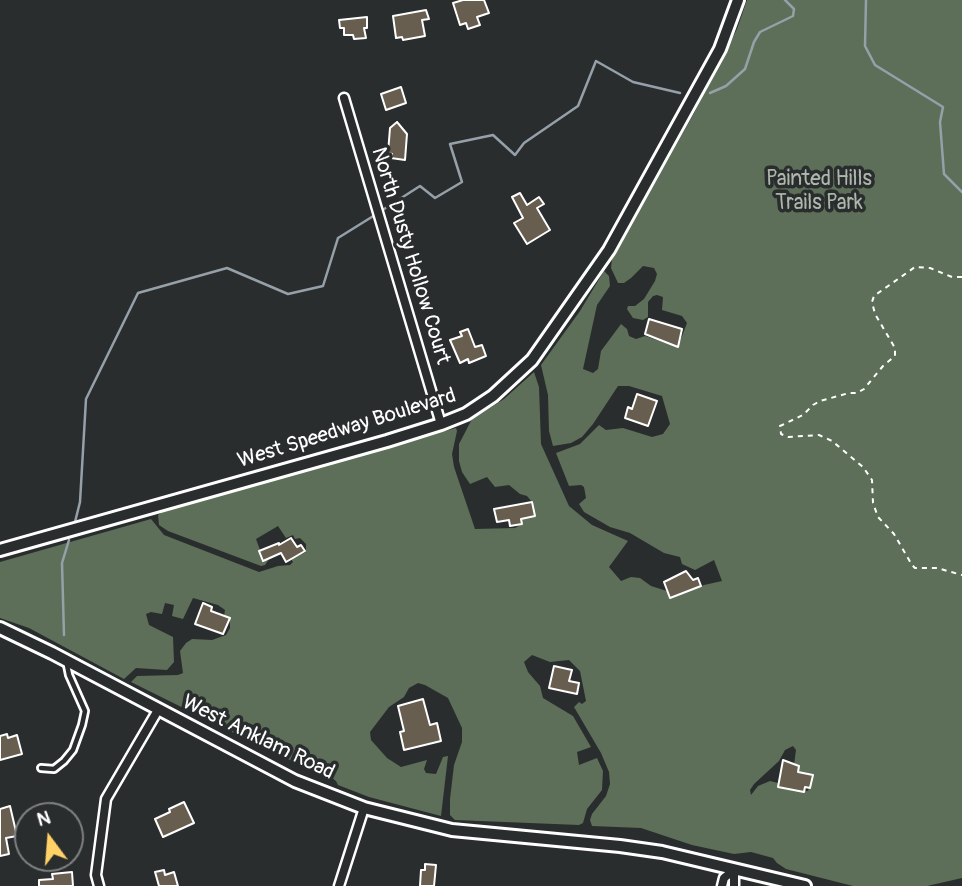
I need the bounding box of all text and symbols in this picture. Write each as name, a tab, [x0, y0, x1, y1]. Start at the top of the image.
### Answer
street label: North Dusty Hollow Court	[365, 144, 455, 368]
park label: Painted Hills Trails Park	[766, 167, 872, 217]
street label: West Speedway Boulevard	[235, 384, 459, 474]
street label: West Anklam Road	[178, 690, 338, 786]
north arrow	[14, 802, 84, 872]
text: N	[34, 805, 53, 832]

